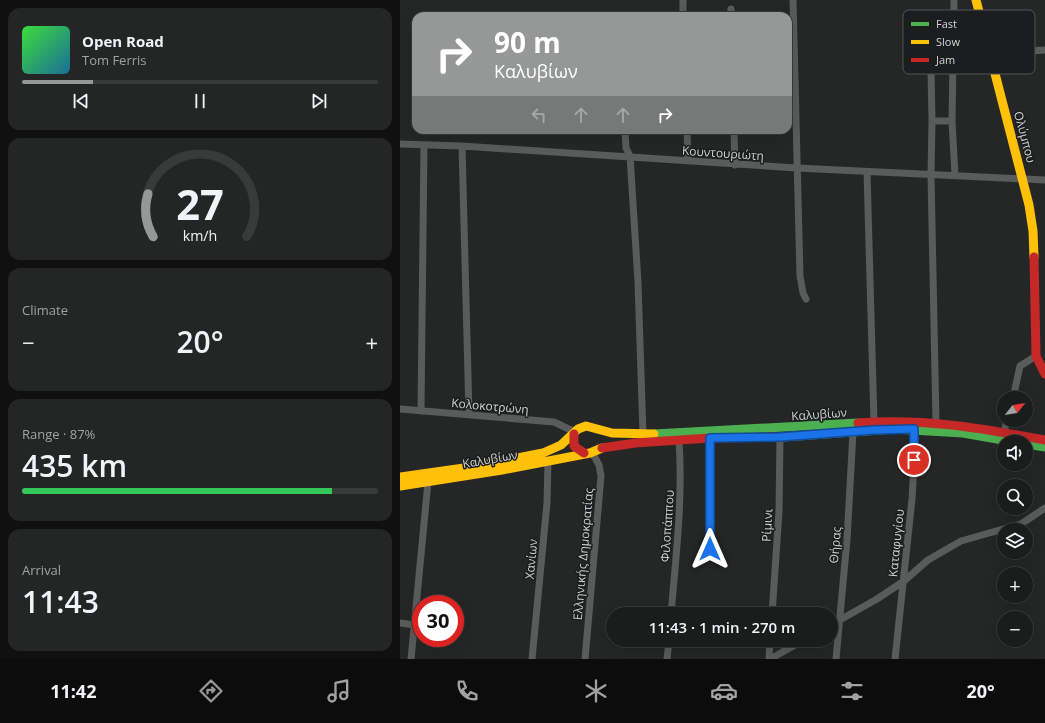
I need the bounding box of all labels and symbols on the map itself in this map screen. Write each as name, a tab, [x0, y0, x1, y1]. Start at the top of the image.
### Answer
legend	[903, 10, 1035, 74]
text: Fast	[936, 16, 957, 31]
text: Slow	[936, 34, 960, 49]
text: Jam	[935, 52, 955, 67]
street label: Ολύμπου	[1010, 109, 1040, 165]
street label: Κουντουριώτη	[681, 142, 765, 164]
north arrow	[997, 391, 1033, 427]
street label: Κολοκοτρώνη	[451, 394, 529, 418]
street label: Καλυβίων	[791, 404, 847, 424]
pin	[897, 443, 931, 477]
street label: Καλυβίων	[461, 446, 519, 472]
street label: Ελληνικής Δημοκρατίας	[569, 487, 597, 621]
street label: Φιλοπάππου	[656, 489, 678, 563]
street label: Ρίμινι	[758, 508, 776, 542]
street label: Καταφυγίου	[884, 508, 908, 578]
street label: Θήρας	[825, 526, 845, 564]
position arrow	[689, 528, 731, 570]
street label: Χανίων	[521, 538, 541, 580]
speed limit sign: 30	[412, 595, 464, 647]

